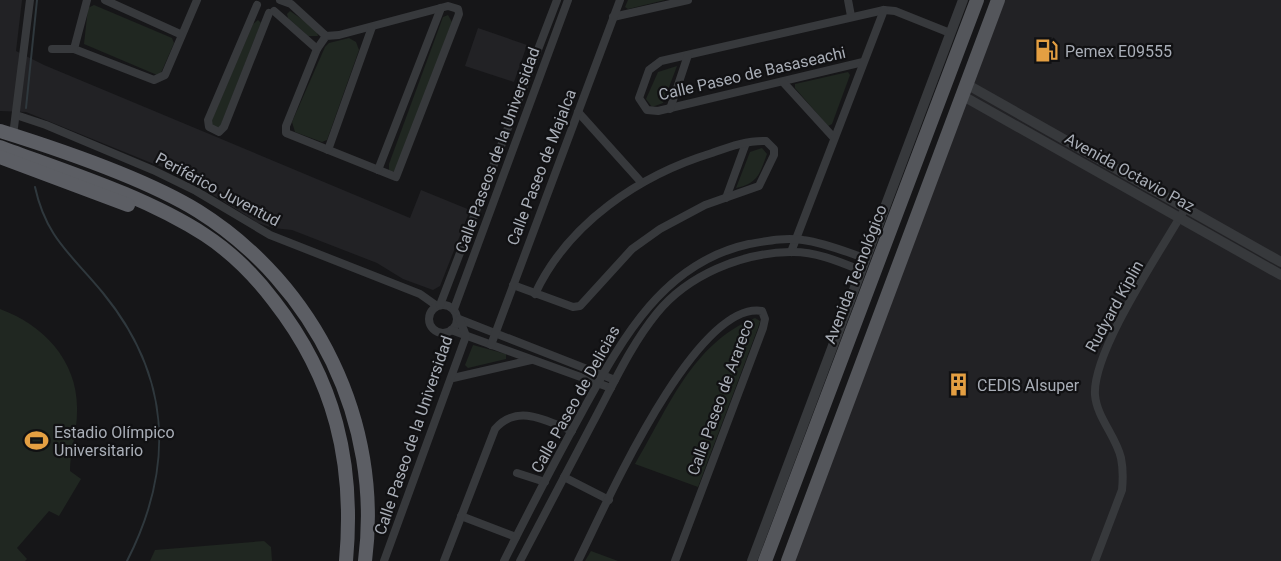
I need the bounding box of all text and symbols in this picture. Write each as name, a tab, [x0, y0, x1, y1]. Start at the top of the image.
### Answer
fuel station icon: Pemex E09555	[1034, 38, 1060, 64]
place label: Pemex E09555	[1065, 42, 1172, 61]
street label: Calle Paseo de Basaseachi	[657, 43, 848, 104]
street label: Calle Paseos de la Universidad	[451, 45, 544, 256]
street label: Calle Paseo de Majalca	[503, 86, 580, 248]
street label: Avenida Octavio Paz	[1062, 129, 1198, 216]
street label: Periférico Juventud	[152, 149, 283, 230]
street label: Avenida Tecnológico	[820, 202, 891, 346]
street label: Rudyard Kiplin	[1081, 257, 1147, 355]
street label: Calle Paseo de Arareco	[683, 316, 758, 478]
street label: Calle Paseo de Delicias	[527, 322, 624, 476]
street label: Calle Paseo de la Universidad	[370, 333, 457, 537]
building icon: CEDIS Alsuper	[946, 372, 972, 398]
place label: CEDIS Alsuper	[977, 376, 1080, 395]
place label: Estadio Olímpico Universitario	[54, 423, 175, 460]
sports icon: Estadio Olímpico Universitario	[23, 428, 49, 454]

